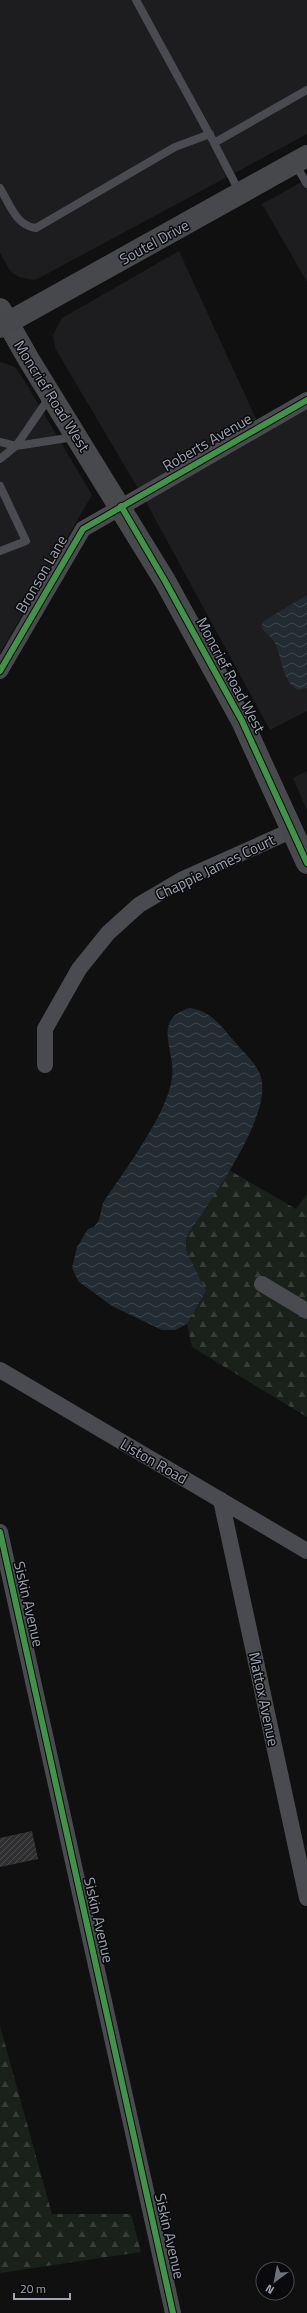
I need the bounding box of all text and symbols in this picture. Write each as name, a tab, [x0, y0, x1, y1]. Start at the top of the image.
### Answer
street label: Soutel Drive	[115, 213, 193, 271]
street label: Moncrief Road West	[8, 336, 96, 457]
street label: Roberts Avenue	[158, 407, 256, 477]
street label: Bronson Lane	[9, 531, 73, 617]
street label: Moncrief Road West	[191, 613, 272, 738]
street label: Chappie James Court	[151, 828, 279, 906]
street label: Liston Road	[116, 1432, 192, 1490]
street label: Siskin Avenue	[8, 1559, 50, 1649]
street label: Mattox Avenue	[243, 1650, 285, 1748]
street label: Siskin Avenue	[78, 1875, 120, 1965]
street label: Siskin Avenue	[149, 2191, 191, 2281]
north arrow	[255, 2261, 295, 2301]
scale bar	[14, 2275, 70, 2301]
text: 20 m	[20, 2279, 46, 2298]
text: N	[262, 2281, 277, 2298]

